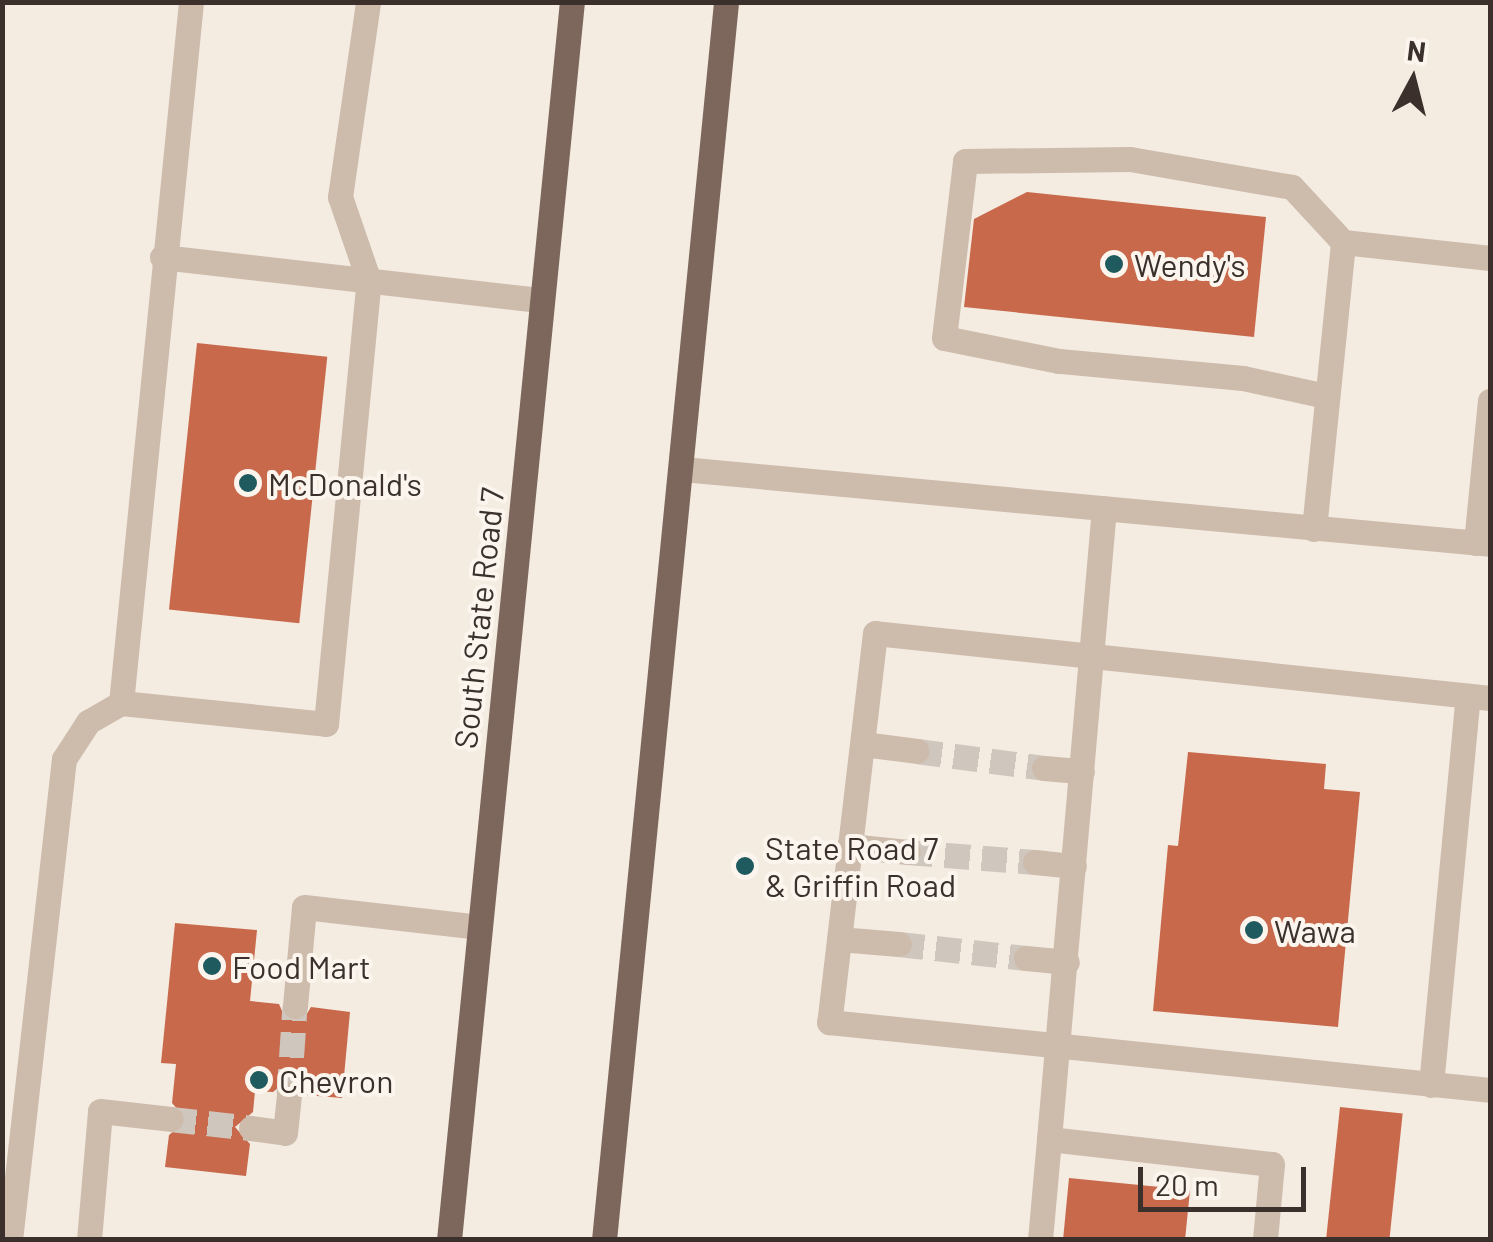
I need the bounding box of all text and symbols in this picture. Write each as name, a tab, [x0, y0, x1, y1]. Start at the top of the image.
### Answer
north arrow	[1363, 30, 1463, 130]
text: N	[1405, 32, 1428, 68]
place label: Wendy's	[1134, 245, 1246, 283]
marker: Wendy's	[1103, 253, 1125, 275]
place label: McDonald's	[268, 464, 422, 502]
marker: McDonald's	[237, 472, 259, 494]
street label: South State Road 7	[445, 486, 511, 750]
place label: State Road 7 & Griffin Road	[765, 829, 956, 904]
marker: State Road 7 & Griffin Road	[734, 855, 756, 877]
place label: Wawa	[1274, 911, 1356, 949]
marker: Wawa	[1243, 919, 1265, 941]
place label: Food Mart	[232, 947, 371, 985]
marker: Food Mart	[201, 955, 223, 977]
place label: Chevron	[279, 1061, 393, 1099]
marker: Chevron	[248, 1069, 270, 1091]
scale bar	[1143, 1147, 1310, 1209]
text: 20 m	[1155, 1166, 1219, 1202]

